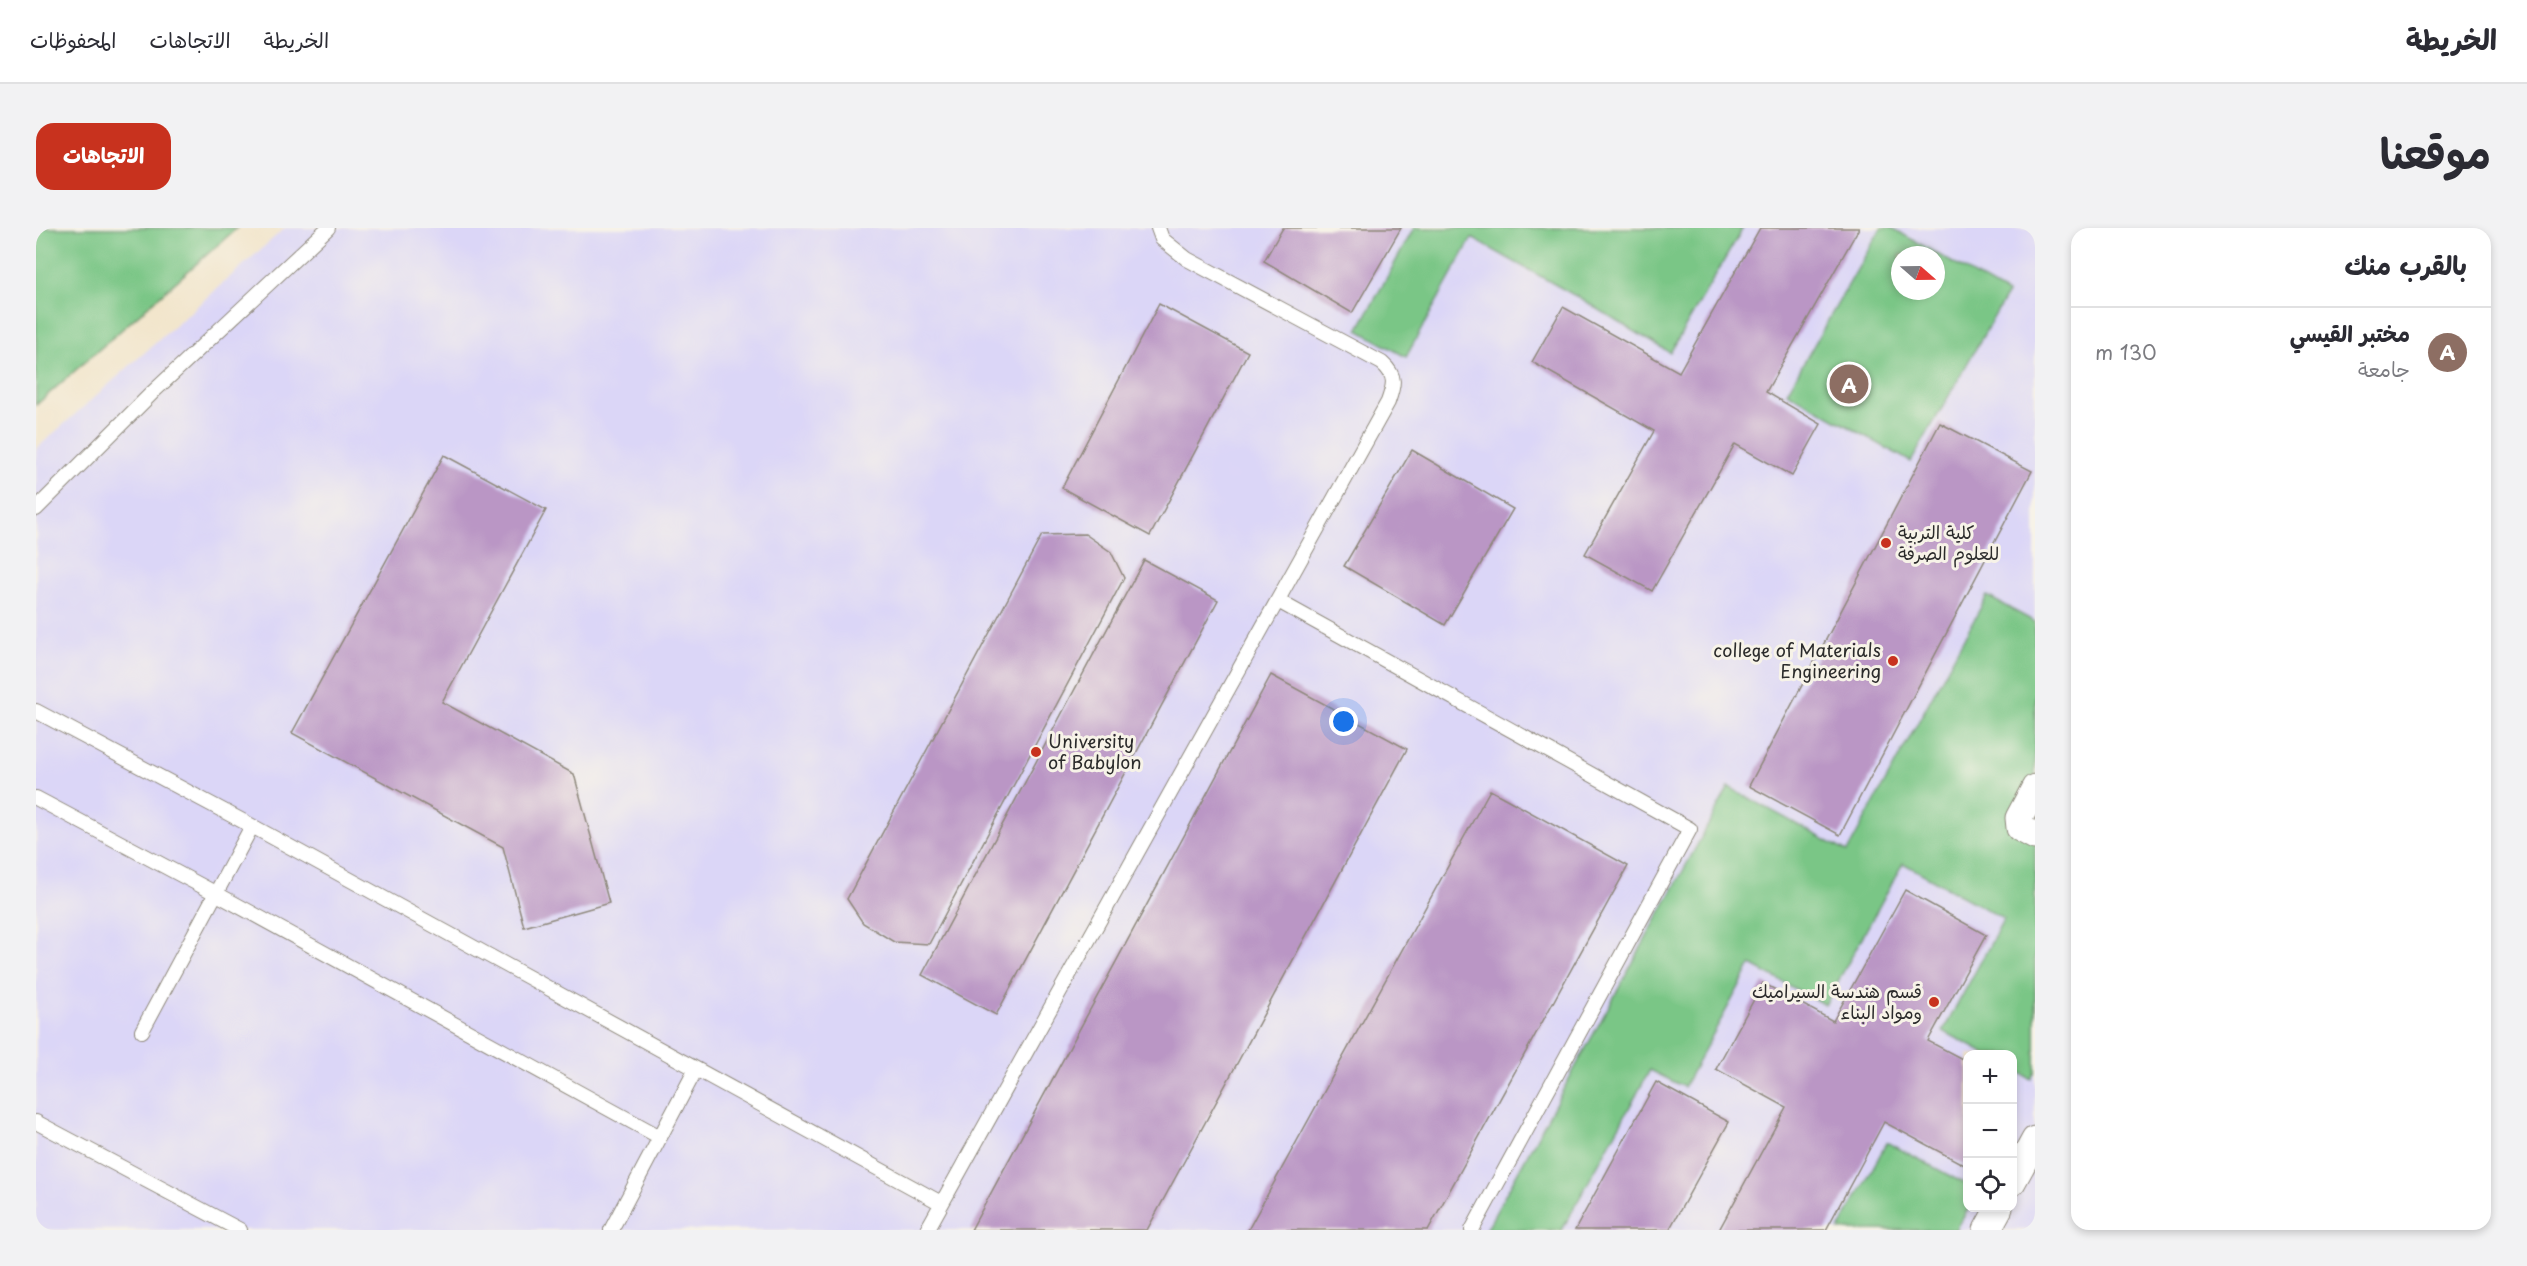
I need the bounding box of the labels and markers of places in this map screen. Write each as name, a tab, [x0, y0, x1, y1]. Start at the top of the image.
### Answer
pin: A	[1830, 362, 1868, 406]
place label: كلية التربية للعلوم الصرفة	[1898, 518, 1999, 568]
marker: كلية التربية للعلوم الصرفة	[1879, 536, 1893, 550]
place label: college of Materials Engineering	[1713, 636, 1881, 684]
marker: college of Materials Engineering	[1886, 654, 1900, 668]
place label: University of Babylon	[1048, 727, 1142, 775]
marker: University of Babylon	[1029, 745, 1043, 759]
place label: قسم هندسة السيراميك ومواد البناء	[1752, 977, 1922, 1025]
marker: قسم هندسة السيراميك ومواد البناء	[1927, 995, 1941, 1009]

